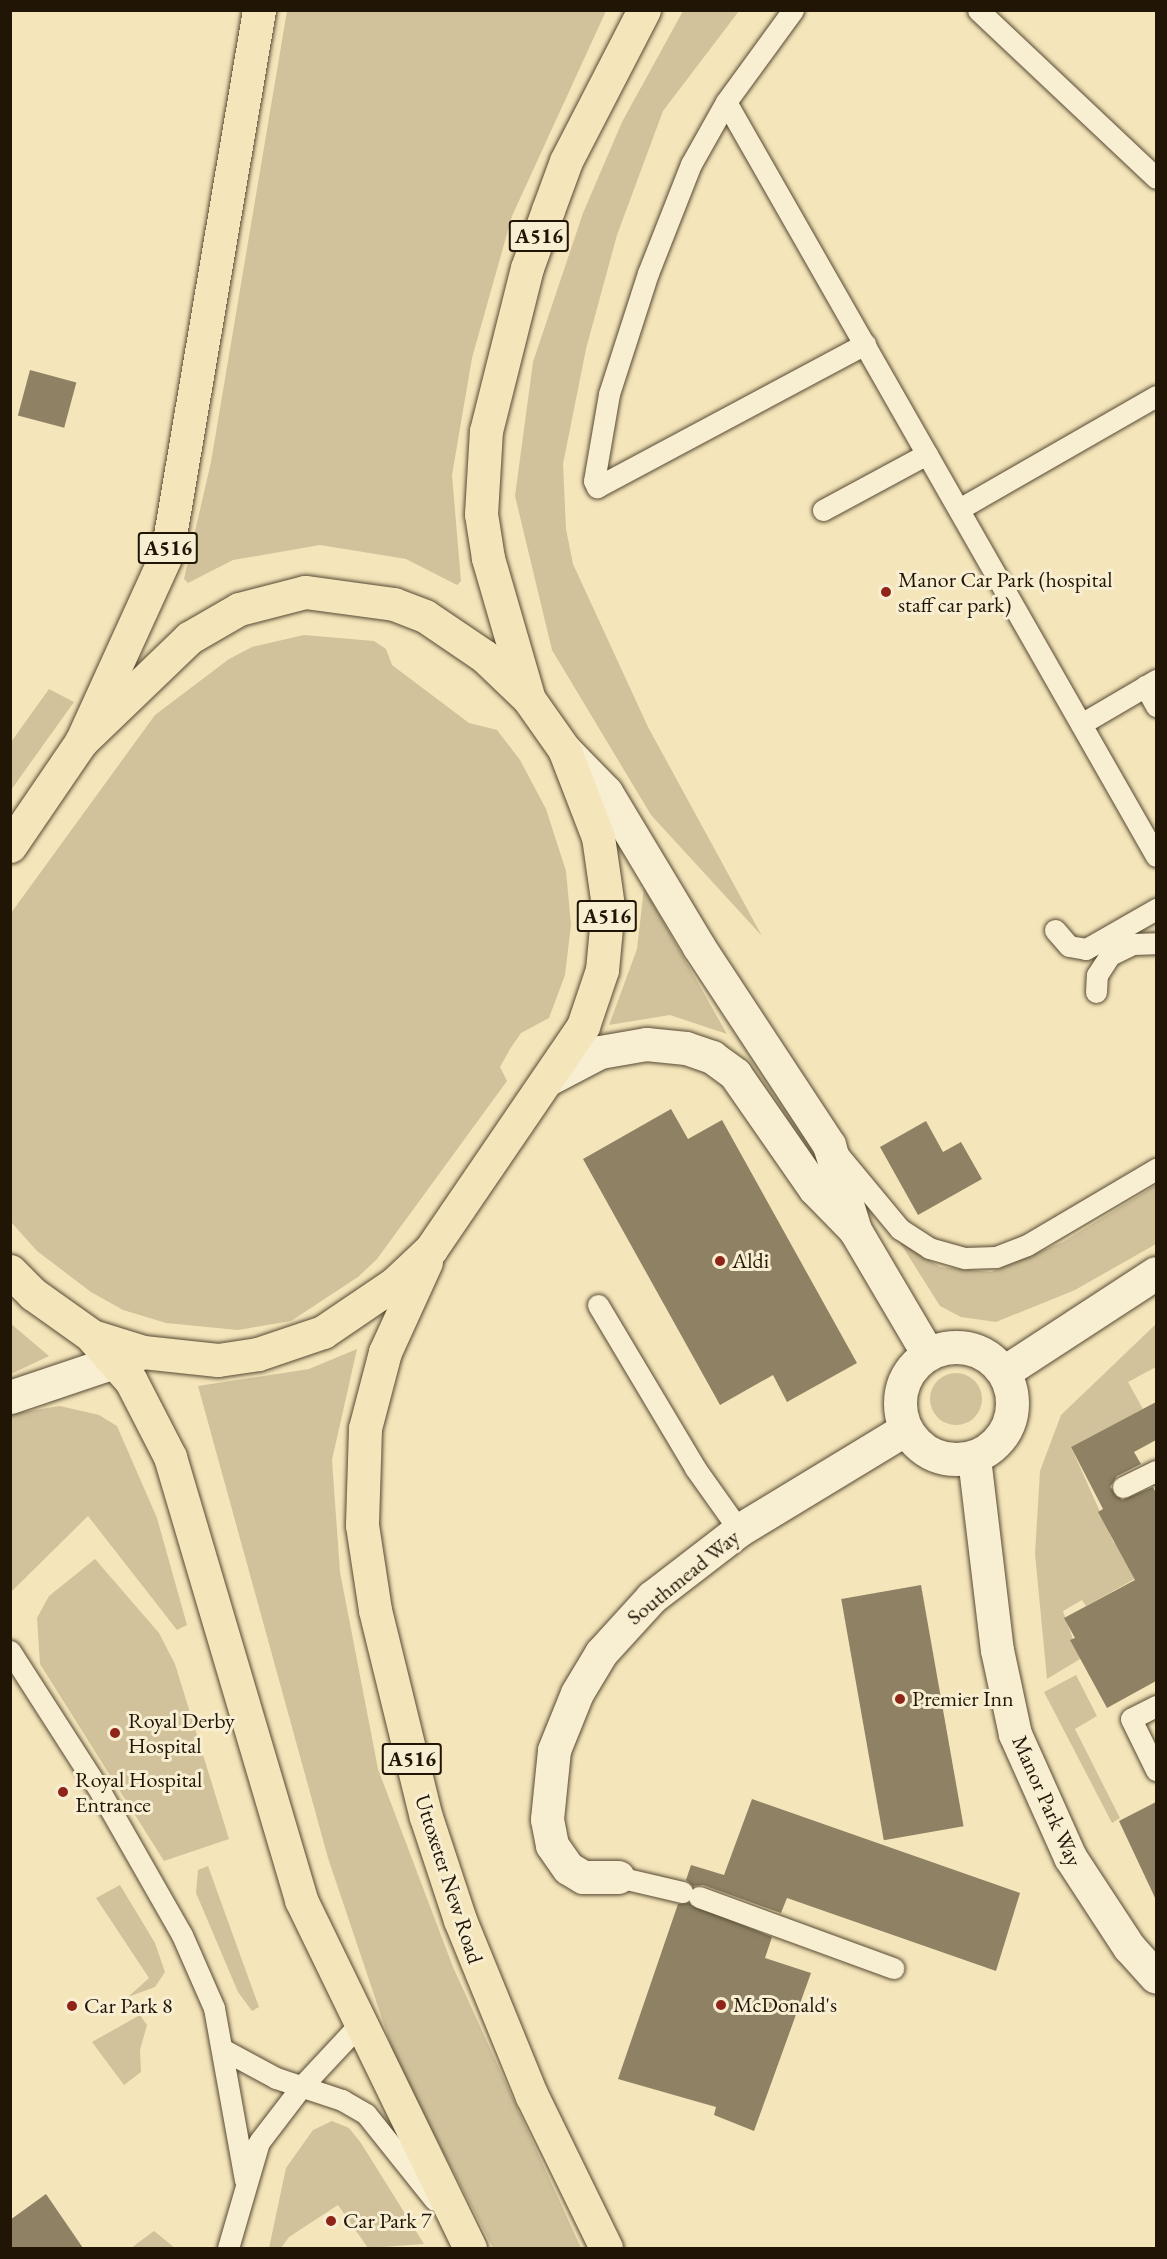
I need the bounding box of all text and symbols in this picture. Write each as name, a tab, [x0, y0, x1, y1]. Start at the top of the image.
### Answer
road number: A516	[508, 218, 570, 254]
road number: A516	[136, 530, 200, 566]
place label: Manor Car Park (hospital staff car park)	[898, 566, 1112, 618]
marker: Manor Car Park (hospital staff car park)	[879, 585, 893, 599]
road number: A516	[576, 898, 638, 934]
place label: Aldi	[732, 1248, 769, 1274]
marker: Aldi	[713, 1254, 727, 1268]
street label: Southmead Way	[621, 1524, 745, 1630]
place label: Premier Inn	[912, 1686, 1014, 1712]
marker: Premier Inn	[893, 1692, 907, 1706]
place label: Royal Derby Hospital	[128, 1707, 235, 1759]
marker: Royal Derby Hospital	[106, 1724, 124, 1742]
street label: Manor Park Way	[1006, 1731, 1088, 1871]
road number: A516	[380, 1741, 444, 1777]
place label: Royal Hospital Entrance	[75, 1766, 202, 1818]
marker: Royal Hospital Entrance	[56, 1785, 70, 1799]
street label: Uttoxeter New Road	[409, 1791, 489, 1967]
place label: McDonald's	[733, 1992, 837, 2018]
place label: Car Park 8	[84, 1993, 173, 2019]
marker: McDonald's	[714, 1998, 728, 2012]
marker: Car Park 8	[65, 1999, 79, 2013]
place label: Car Park 7	[343, 2208, 432, 2234]
marker: Car Park 7	[324, 2214, 338, 2228]

